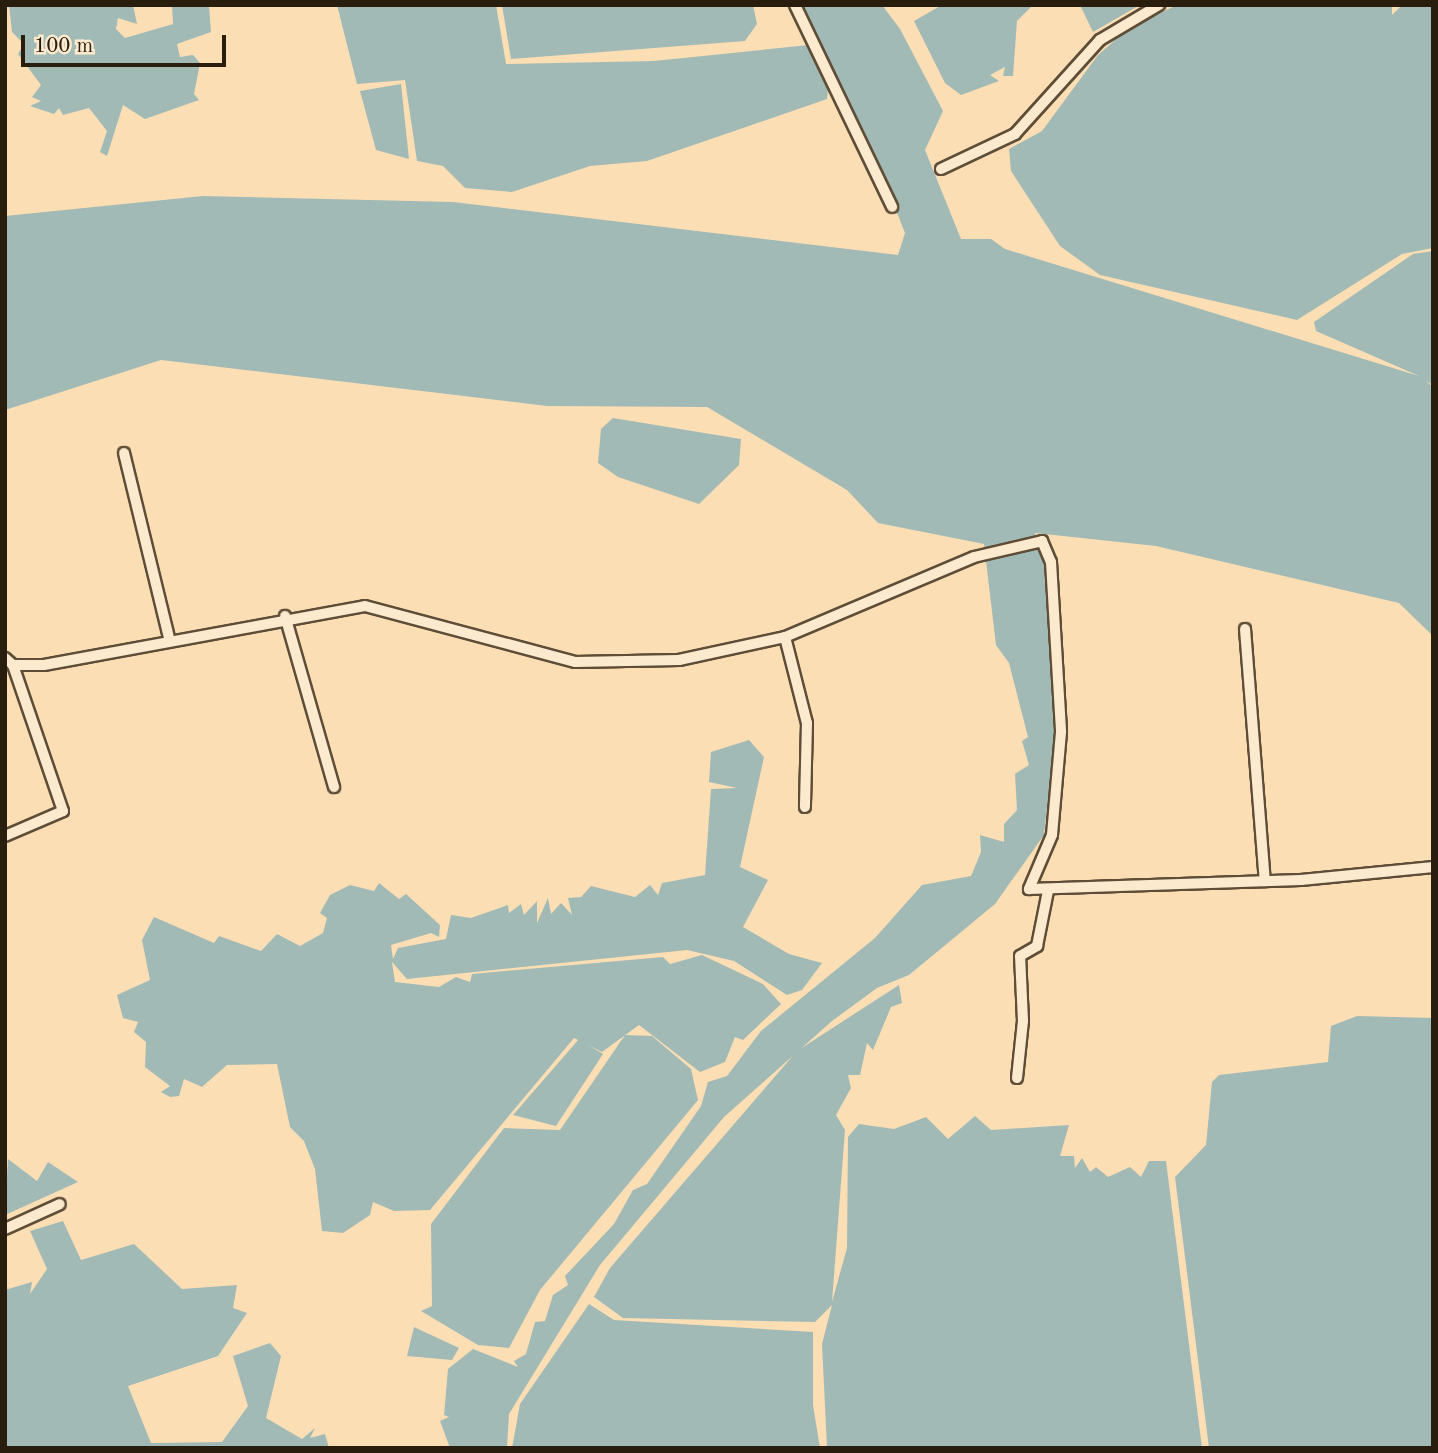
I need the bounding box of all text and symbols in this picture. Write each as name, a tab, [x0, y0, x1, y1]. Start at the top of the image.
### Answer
scale bar	[24, 21, 229, 65]
text: 100 m	[34, 36, 93, 57]

